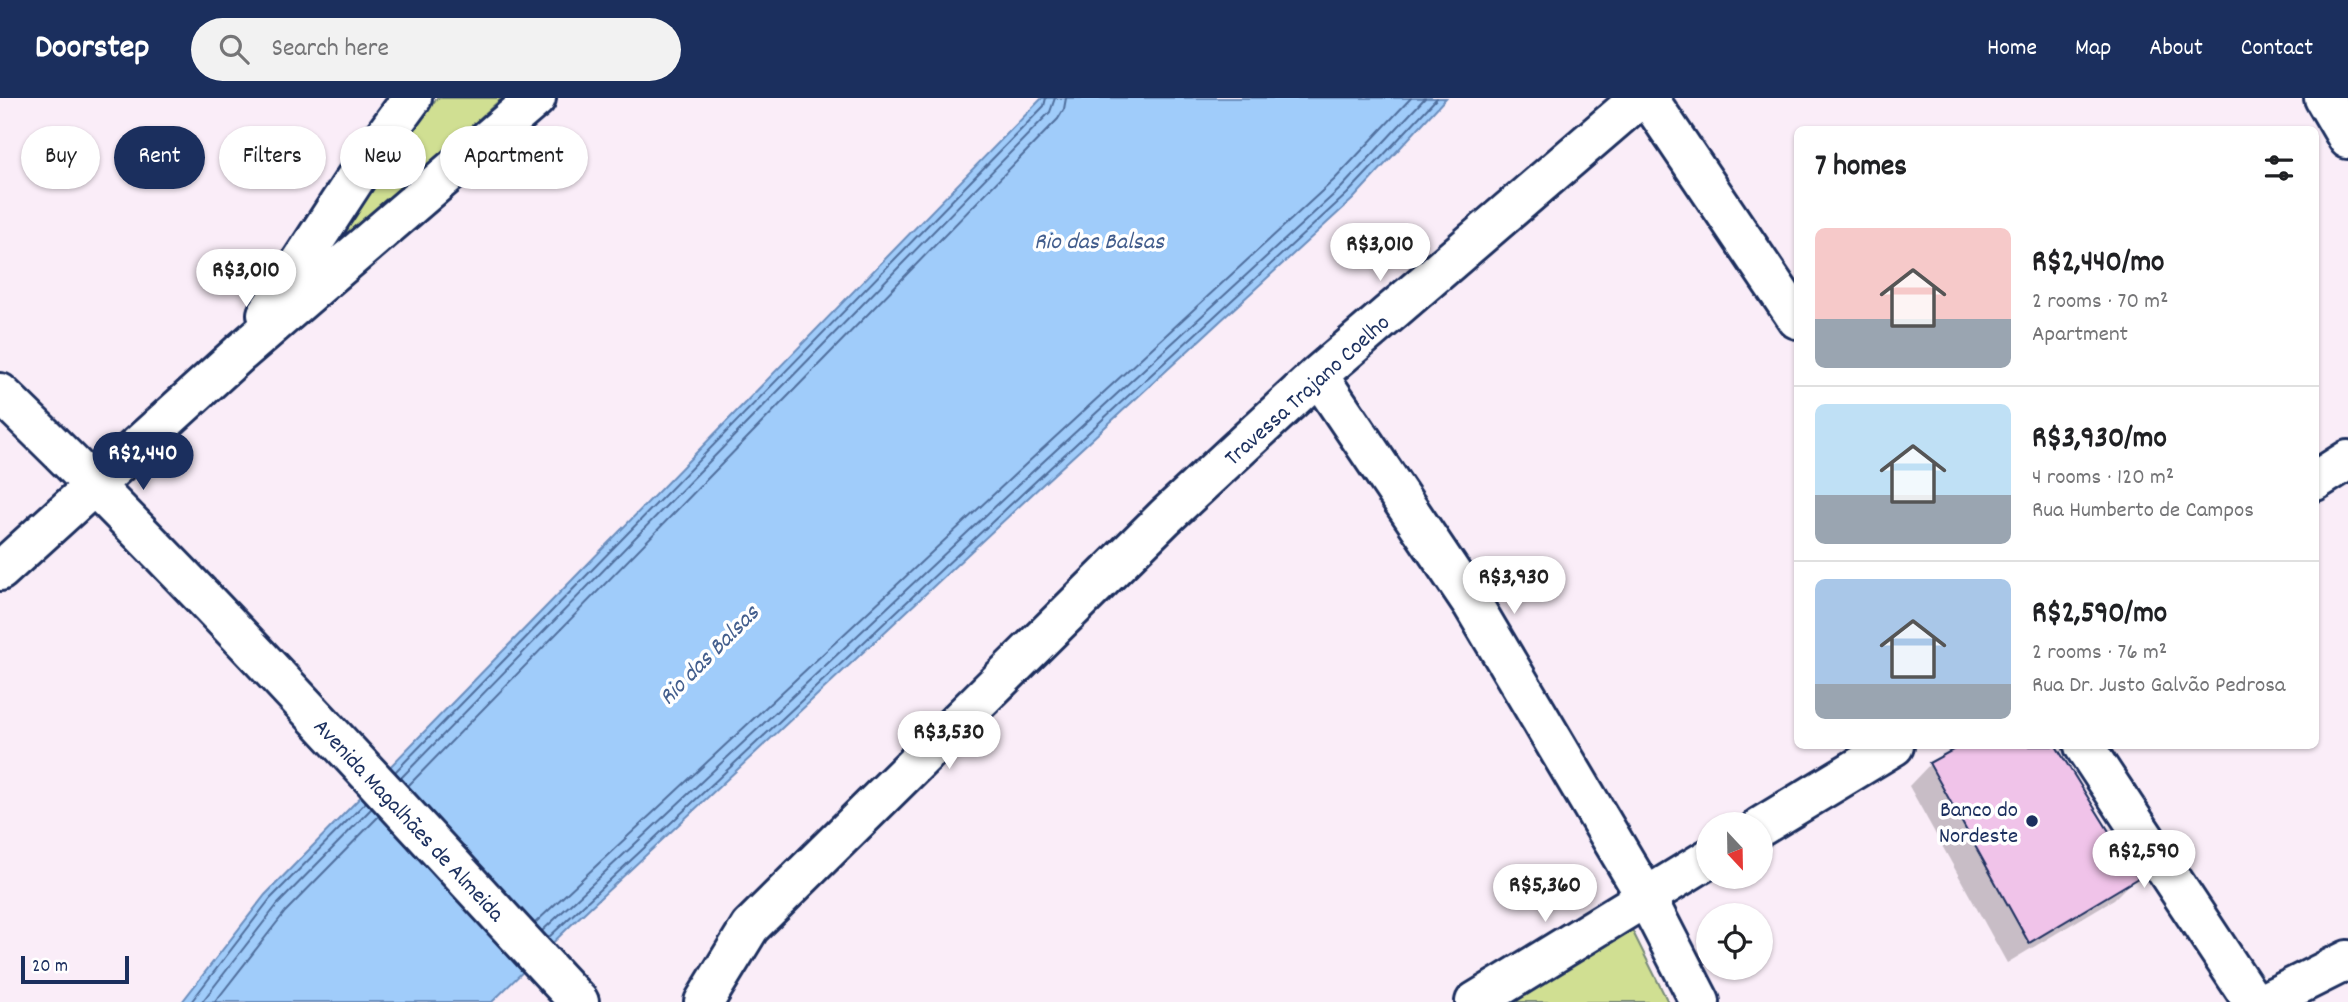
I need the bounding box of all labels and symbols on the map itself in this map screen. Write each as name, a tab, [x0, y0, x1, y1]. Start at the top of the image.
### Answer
pin: R$3,010	[1315, 223, 1445, 283]
water label: Rio das Balsas	[1034, 226, 1165, 260]
pin: R$3,010	[181, 250, 311, 309]
street label: Travessa Trajano Coelho	[1218, 308, 1399, 475]
pin: R$2,440	[78, 432, 208, 492]
pin: R$3,930	[1449, 556, 1579, 616]
water label: Rio das Balsas	[652, 597, 769, 714]
street label: Avenida Magalhães de Almeida	[304, 712, 512, 931]
pin: R$3,530	[884, 712, 1014, 771]
place label: Banco do Nordeste	[1939, 795, 2018, 854]
north arrow	[1696, 812, 1773, 889]
marker: Banco do Nordeste	[2024, 813, 2040, 829]
pin: R$2,590	[2079, 830, 2209, 890]
pin: R$5,360	[1480, 864, 1610, 924]
scale bar	[21, 953, 130, 985]

